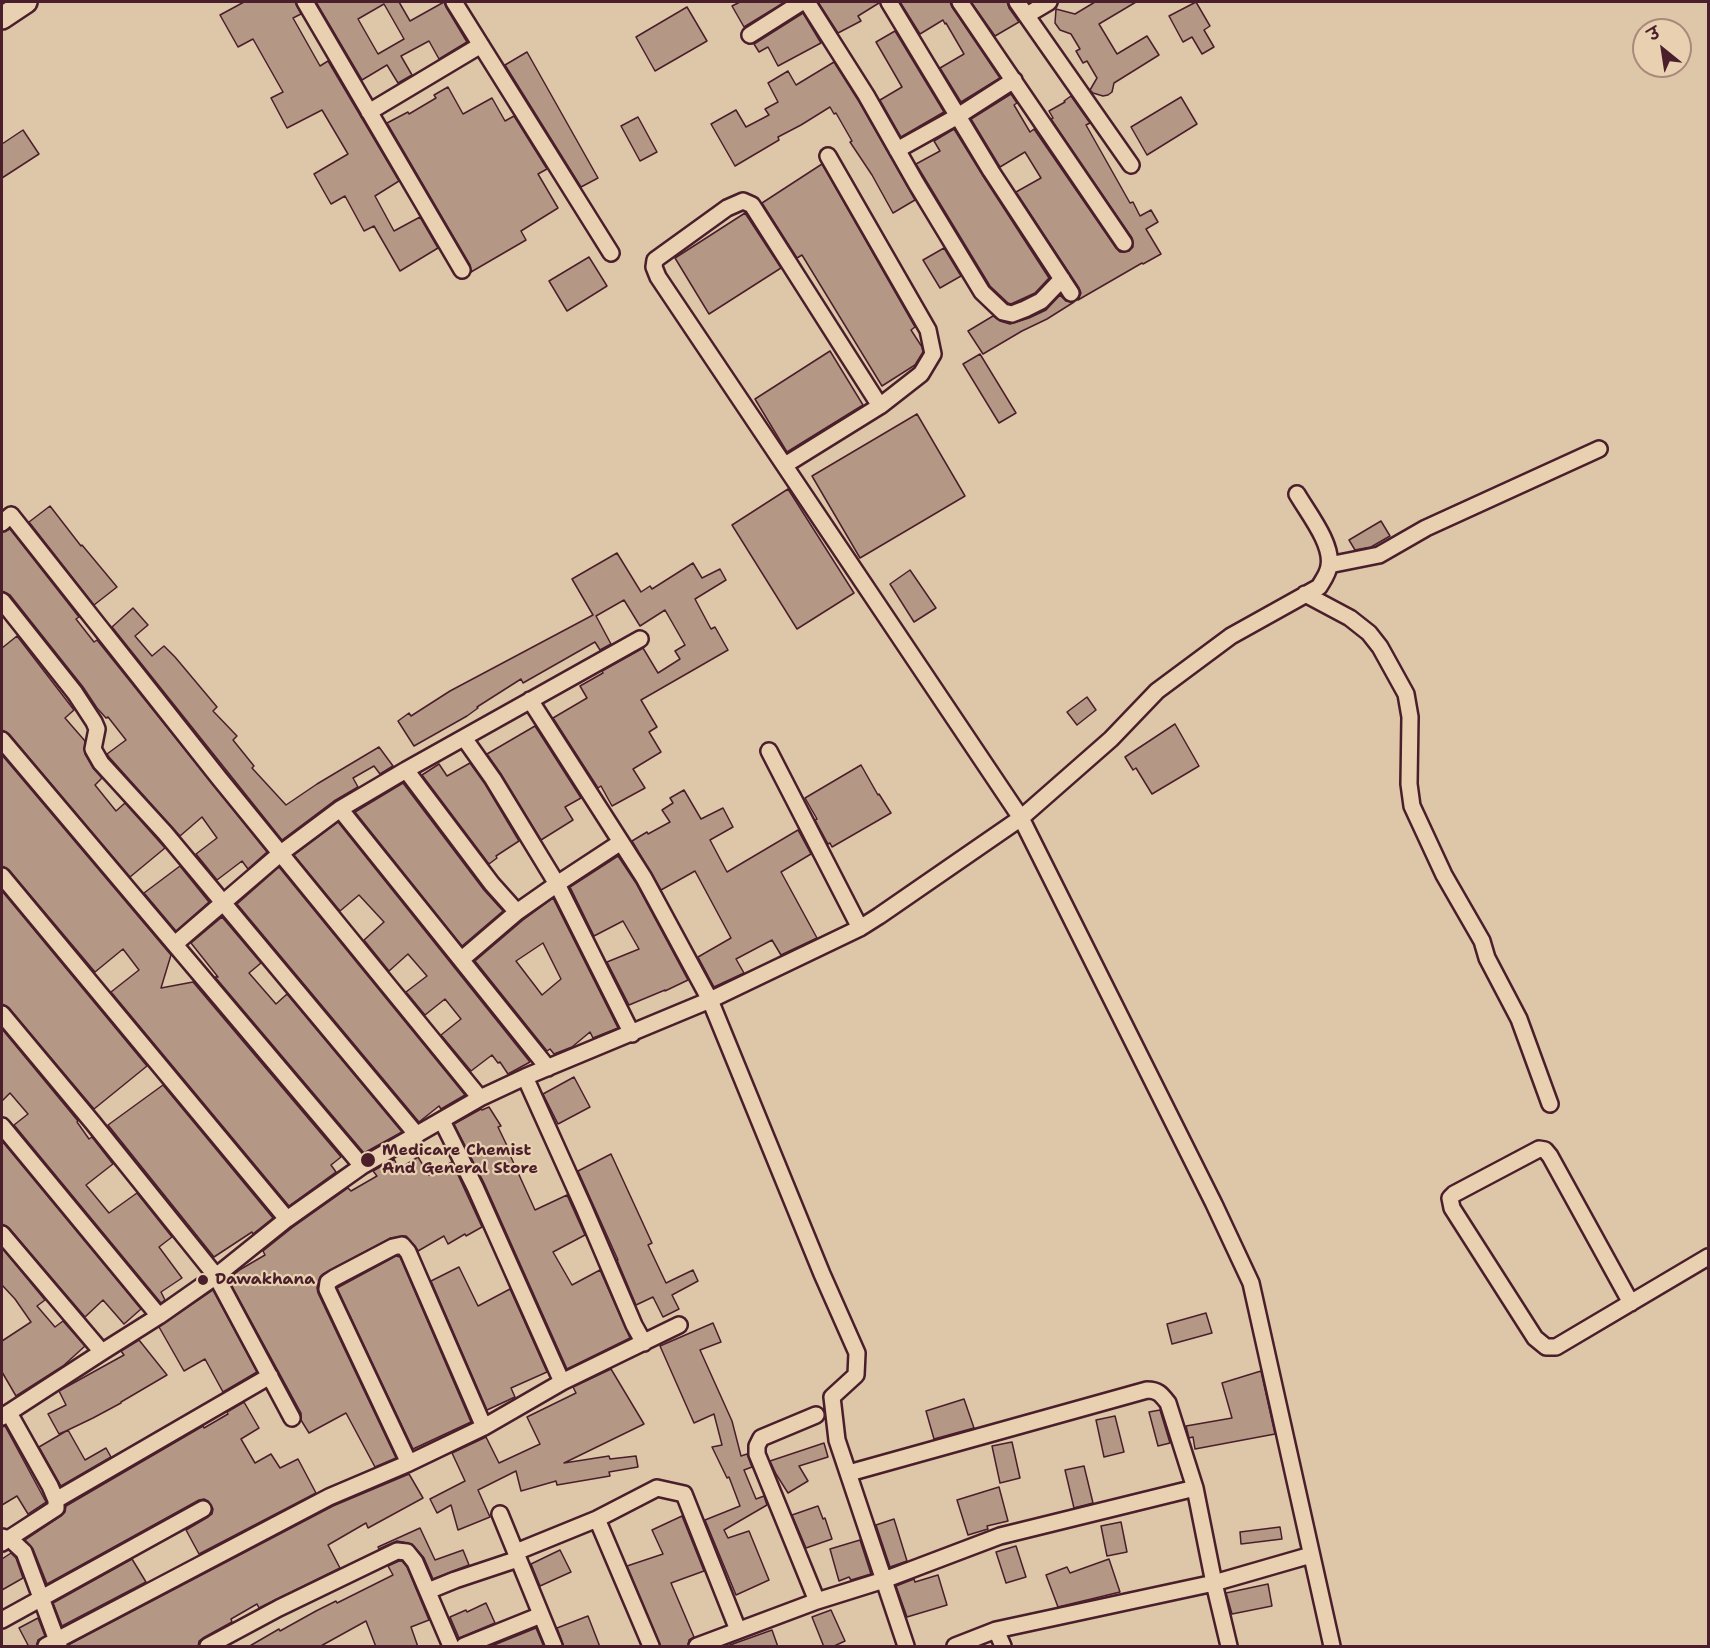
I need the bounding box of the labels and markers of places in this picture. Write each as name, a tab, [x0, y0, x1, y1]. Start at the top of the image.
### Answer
place label: Medicare Chemist And General Store	[382, 1141, 538, 1179]
marker: Medicare Chemist And General Store	[359, 1151, 377, 1169]
place label: Dawakhana	[215, 1270, 315, 1290]
marker: Dawakhana	[196, 1273, 210, 1287]

